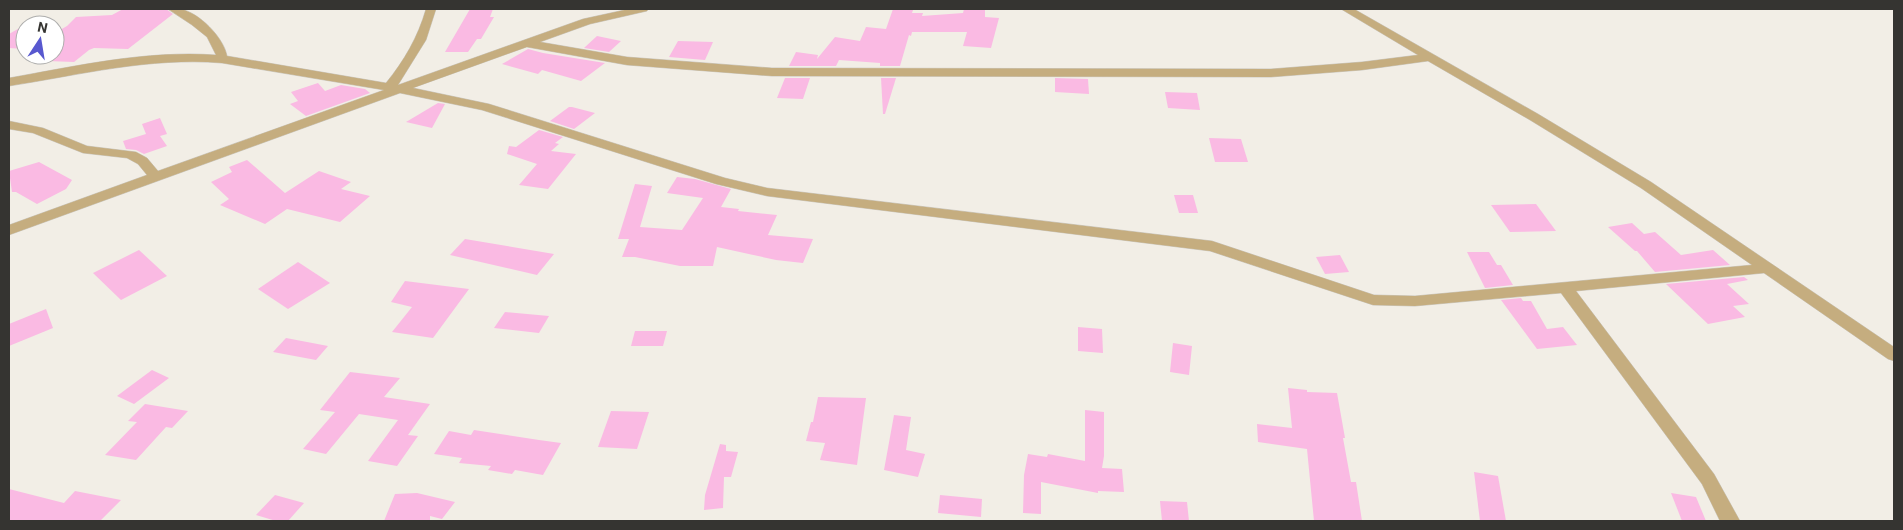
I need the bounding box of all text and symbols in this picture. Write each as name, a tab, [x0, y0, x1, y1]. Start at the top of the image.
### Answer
north arrow	[15, 15, 65, 65]
text: N	[36, 18, 49, 36]

